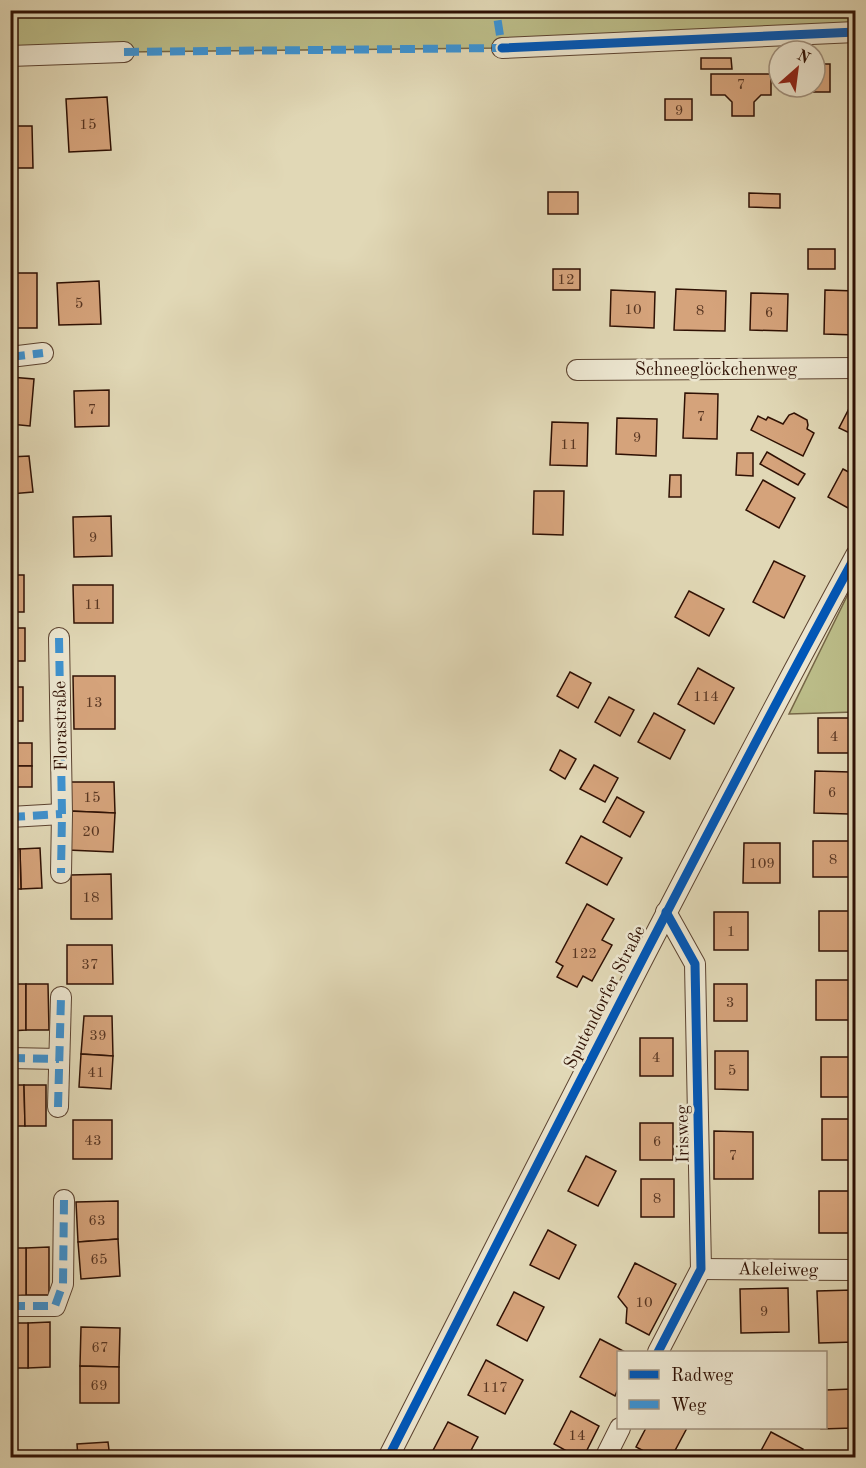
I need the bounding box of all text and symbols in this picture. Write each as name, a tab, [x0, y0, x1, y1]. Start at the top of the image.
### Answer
north arrow	[767, 39, 827, 99]
text: N	[794, 48, 813, 68]
house number: 7	[737, 78, 745, 93]
house number: 9	[675, 104, 683, 119]
house number: 15	[79, 118, 97, 133]
house number: 12	[557, 273, 575, 288]
house number: 5	[75, 297, 83, 312]
house number: 10	[624, 303, 642, 318]
house number: 8	[696, 304, 704, 319]
house number: 6	[765, 306, 773, 321]
street label: Schneeglöckchenweg	[635, 361, 798, 379]
house number: 7	[88, 403, 96, 418]
house number: 7	[697, 410, 705, 425]
house number: 9	[633, 431, 641, 446]
house number: 11	[560, 438, 578, 453]
house number: 9	[89, 531, 97, 546]
house number: 11	[84, 598, 102, 613]
street label: Florastraße	[51, 681, 71, 771]
house number: 114	[693, 690, 719, 705]
house number: 13	[85, 696, 103, 711]
house number: 4	[830, 730, 838, 745]
house number: 6	[828, 786, 836, 801]
house number: 15	[83, 791, 101, 806]
house number: 20	[82, 825, 100, 840]
house number: 8	[829, 853, 837, 868]
house number: 109	[749, 857, 775, 872]
house number: 18	[82, 891, 100, 906]
street label: Sputendorfer Straße	[561, 923, 649, 1072]
house number: 1	[727, 925, 735, 940]
house number: 122	[571, 947, 597, 962]
house number: 37	[81, 958, 99, 973]
house number: 3	[726, 996, 734, 1011]
house number: 39	[89, 1029, 107, 1044]
house number: 4	[652, 1051, 660, 1066]
house number: 5	[728, 1064, 736, 1079]
house number: 41	[87, 1066, 105, 1081]
street label: Irisweg	[673, 1104, 693, 1163]
house number: 43	[84, 1134, 102, 1149]
house number: 6	[653, 1135, 661, 1150]
house number: 7	[729, 1149, 737, 1164]
house number: 8	[653, 1192, 661, 1207]
house number: 63	[88, 1214, 106, 1229]
house number: 65	[90, 1253, 108, 1268]
street label: Akeleiweg	[738, 1260, 819, 1280]
house number: 10	[635, 1296, 653, 1311]
house number: 9	[760, 1305, 768, 1320]
house number: 67	[91, 1341, 109, 1356]
legend	[617, 1351, 827, 1429]
text: Radweg	[671, 1367, 734, 1385]
house number: 69	[90, 1379, 108, 1394]
house number: 117	[482, 1381, 508, 1396]
text: Weg	[671, 1397, 707, 1415]
house number: 14	[568, 1429, 586, 1444]

